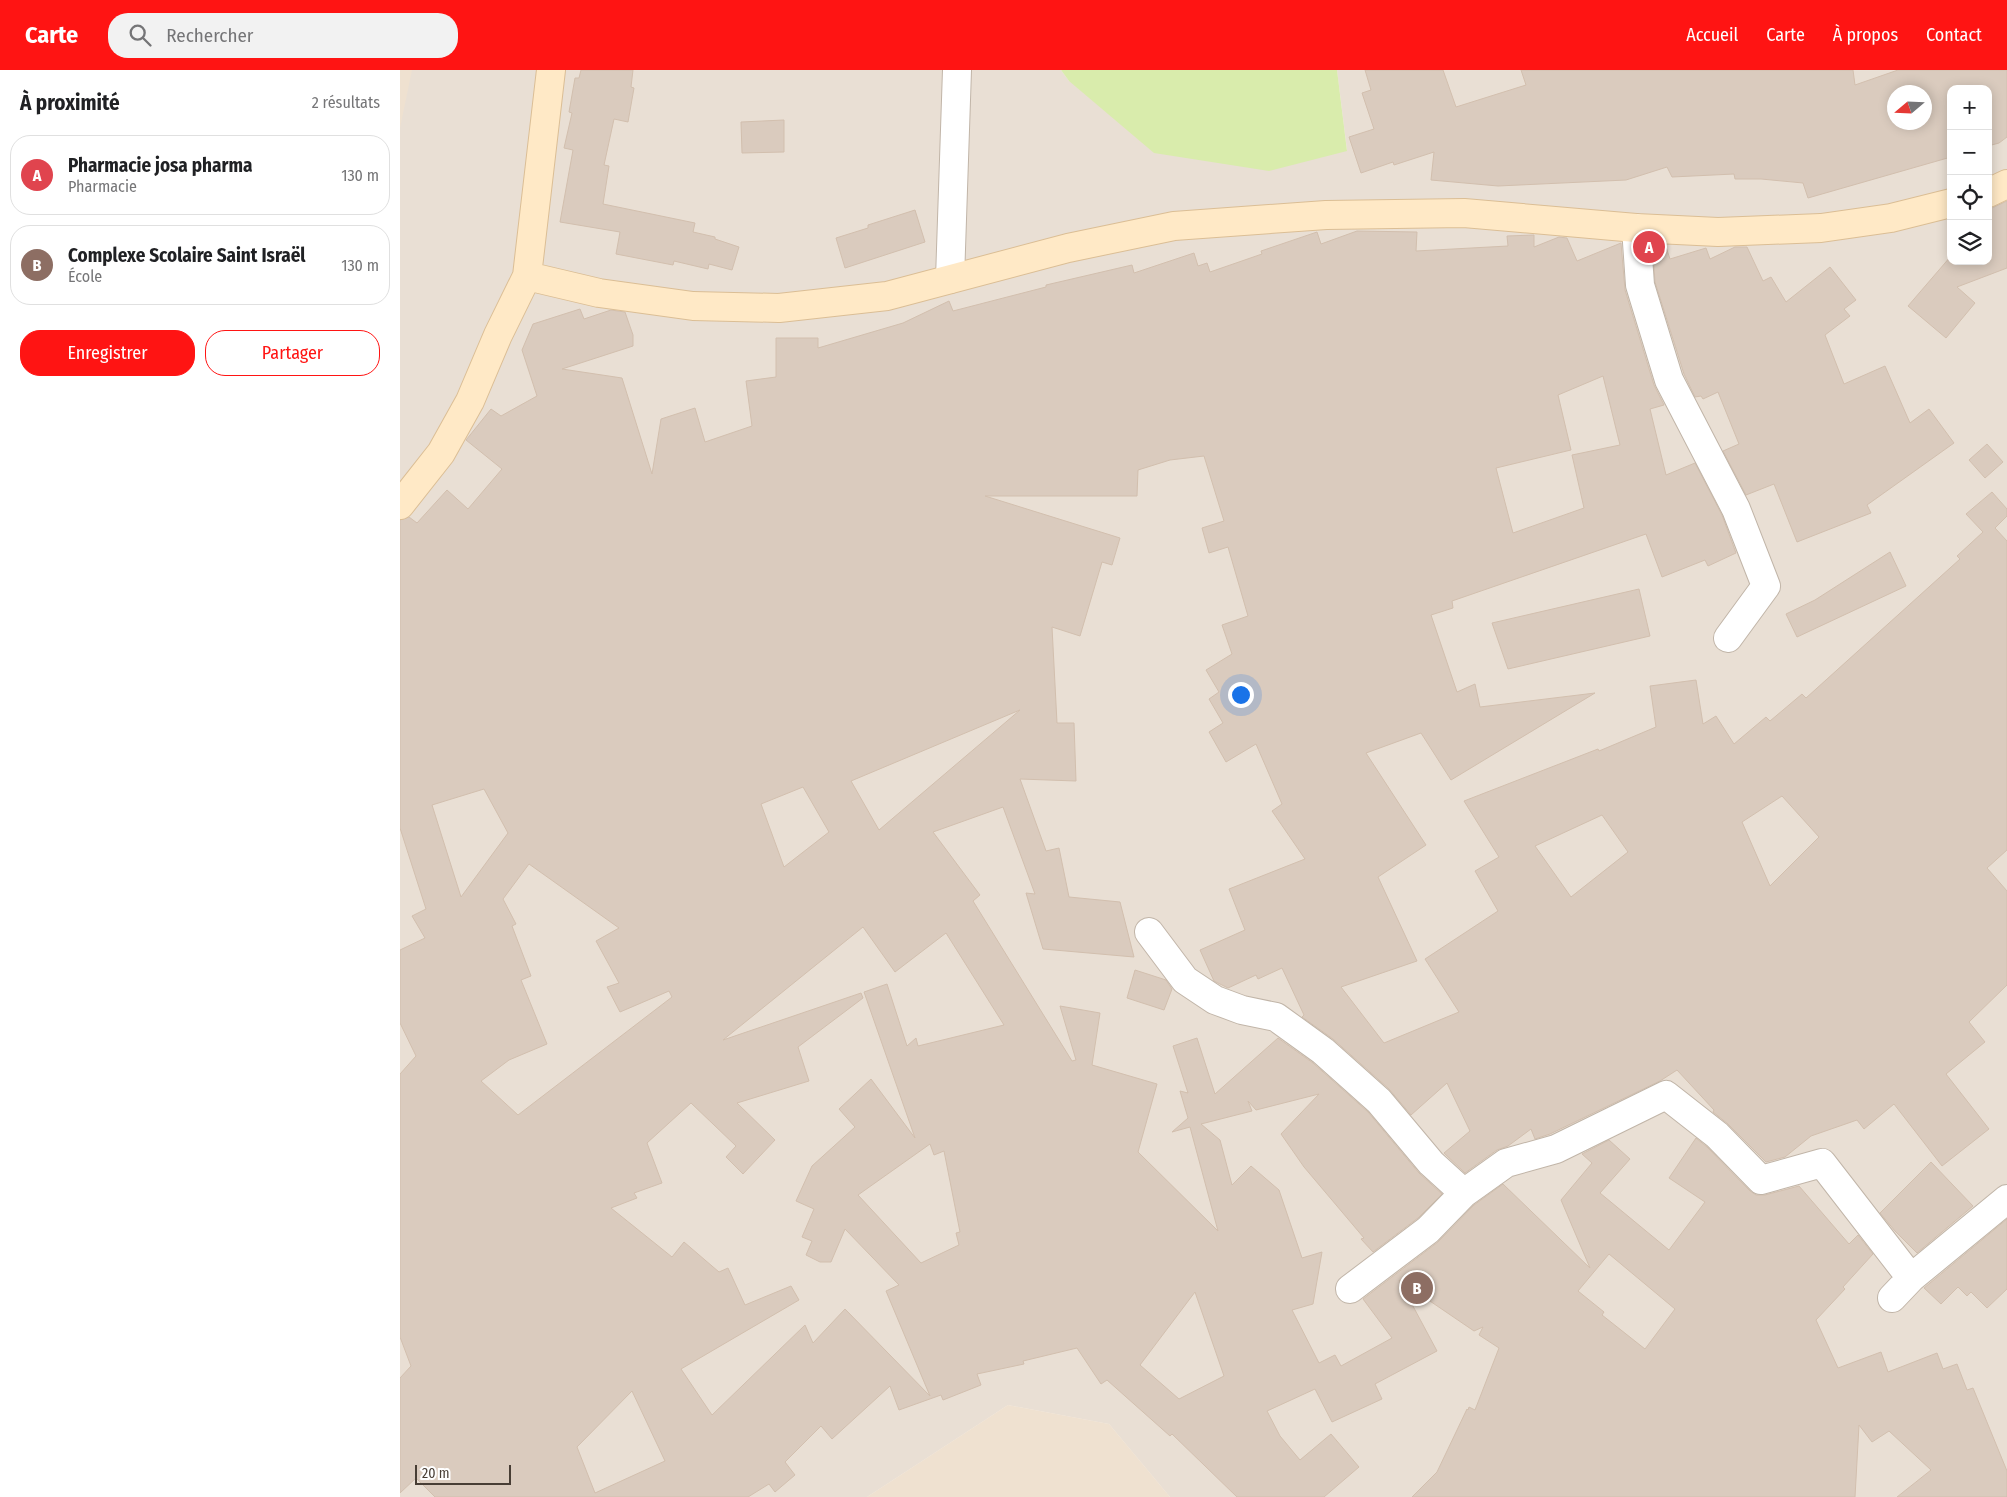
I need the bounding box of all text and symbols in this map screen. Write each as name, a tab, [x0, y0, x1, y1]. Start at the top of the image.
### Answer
search box	[108, 13, 458, 58]
text: Carte	[25, 21, 78, 49]
icon: search	[126, 21, 154, 49]
text: Rechercher	[166, 24, 253, 47]
text: Accueil	[1686, 24, 1738, 46]
text: Carte	[1766, 24, 1805, 46]
text: À propos	[1833, 24, 1898, 46]
text: Contact	[1926, 24, 1982, 46]
north arrow	[1887, 85, 1932, 130]
map controls	[1947, 85, 1992, 265]
button: +	[1947, 85, 1992, 130]
text: À proximité	[20, 90, 120, 116]
text: 2 résultats	[312, 93, 380, 112]
button: −	[1947, 130, 1992, 175]
text: Pharmacie josa pharma	[68, 154, 252, 177]
text: A	[33, 166, 41, 185]
text: 130 m	[341, 166, 379, 185]
button: locate	[1947, 175, 1992, 220]
text: Pharmacie	[68, 177, 137, 196]
button: layers	[1947, 220, 1992, 265]
pin: A	[1633, 228, 1665, 266]
text: Complexe Scolaire Saint Israël	[68, 244, 306, 267]
text: B	[33, 256, 41, 275]
text: 130 m	[341, 256, 379, 275]
text: École	[68, 267, 102, 286]
button: Enregistrer	[20, 330, 195, 376]
button: Partager	[205, 330, 380, 376]
your location	[1228, 682, 1254, 708]
pin: B	[1401, 1269, 1433, 1307]
scale bar	[415, 1462, 511, 1485]
text: 20 m	[422, 1465, 450, 1482]

